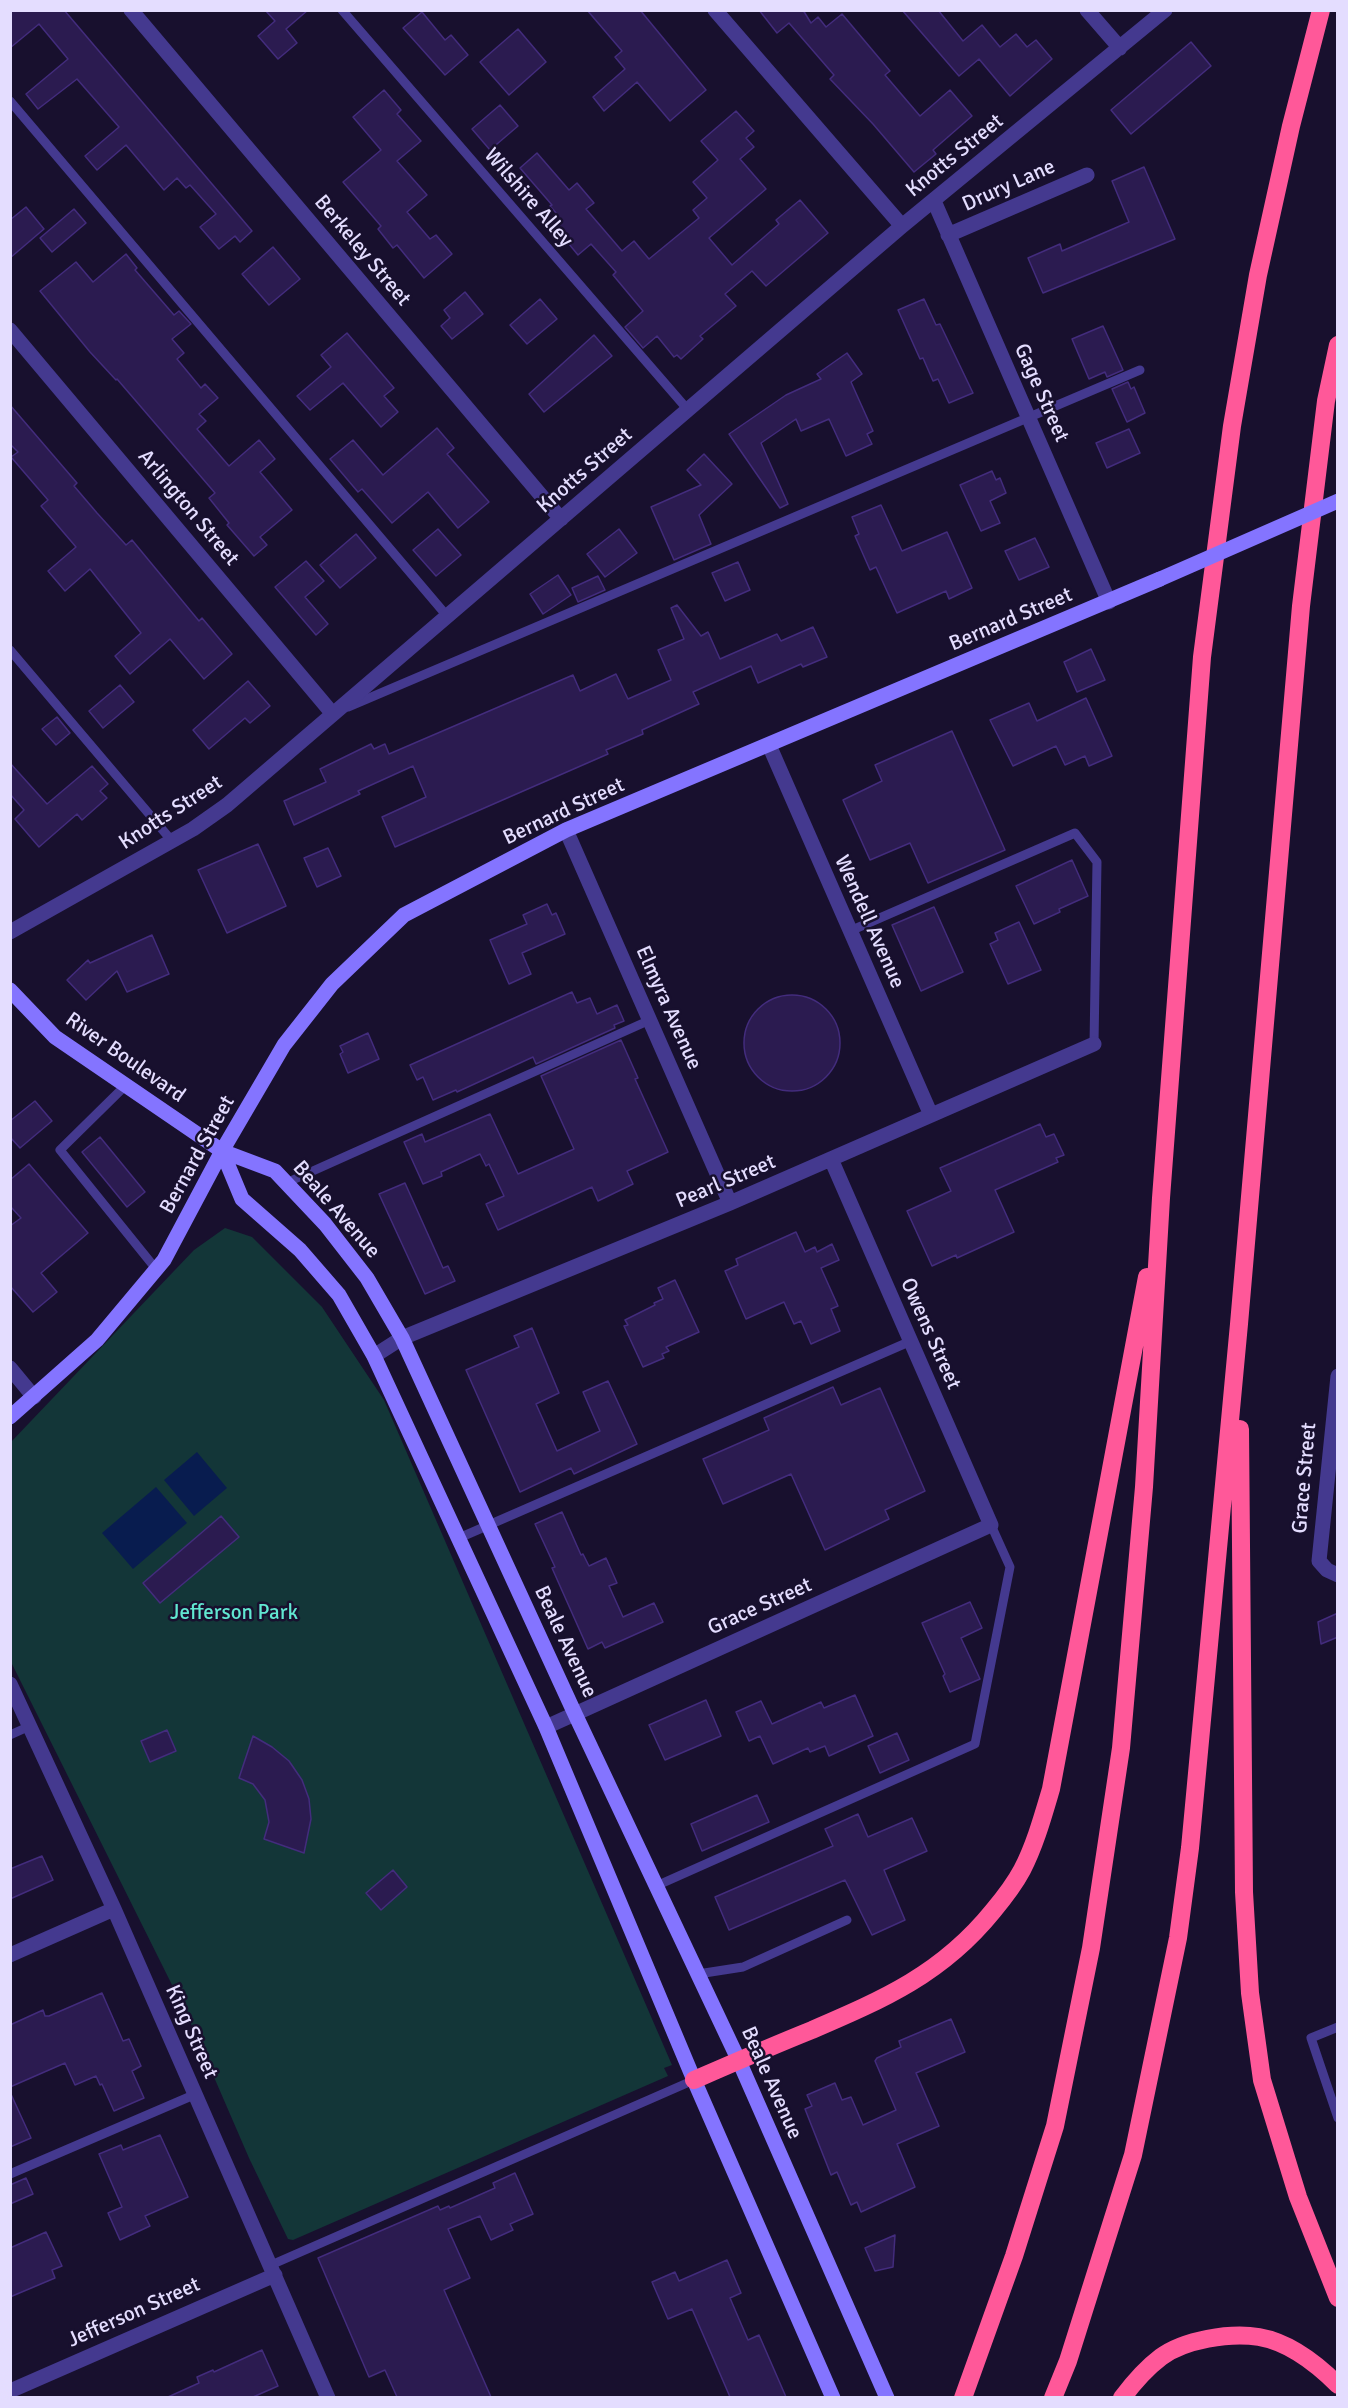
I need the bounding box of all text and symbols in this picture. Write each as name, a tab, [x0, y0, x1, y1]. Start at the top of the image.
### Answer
street label: Knotts Street	[901, 109, 1009, 203]
street label: Wilshire Alley	[478, 143, 578, 253]
street label: Drury Lane	[959, 154, 1059, 218]
street label: Berkeley Street	[308, 190, 416, 312]
street label: Gage Street	[1008, 340, 1074, 446]
street label: Knotts Street	[532, 423, 638, 519]
street label: Arlington Street	[132, 445, 244, 571]
street label: Bernard Street	[946, 583, 1076, 657]
street label: Knotts Street	[115, 770, 227, 856]
street label: Bernard Street	[499, 773, 629, 851]
street label: Wendell Avenue	[828, 852, 910, 992]
street label: Elmyra Avenue	[629, 942, 707, 1074]
street label: River Boulevard	[60, 1007, 190, 1109]
street label: Bernard Street	[155, 1092, 241, 1218]
street label: Pearl Street	[672, 1150, 780, 1214]
street label: Beale Avenue	[287, 1156, 385, 1264]
street label: Owens Street	[894, 1274, 966, 1394]
street label: Grace Street	[1288, 1421, 1322, 1535]
street label: Grace Street	[704, 1573, 816, 1641]
street label: Beale Avenue	[528, 1582, 602, 1702]
park label: Jefferson Park	[170, 1600, 298, 1626]
street label: King Street	[159, 1981, 223, 2083]
street label: Beale Avenue	[735, 2023, 807, 2143]
street label: Jefferson Street	[64, 2273, 204, 2353]

